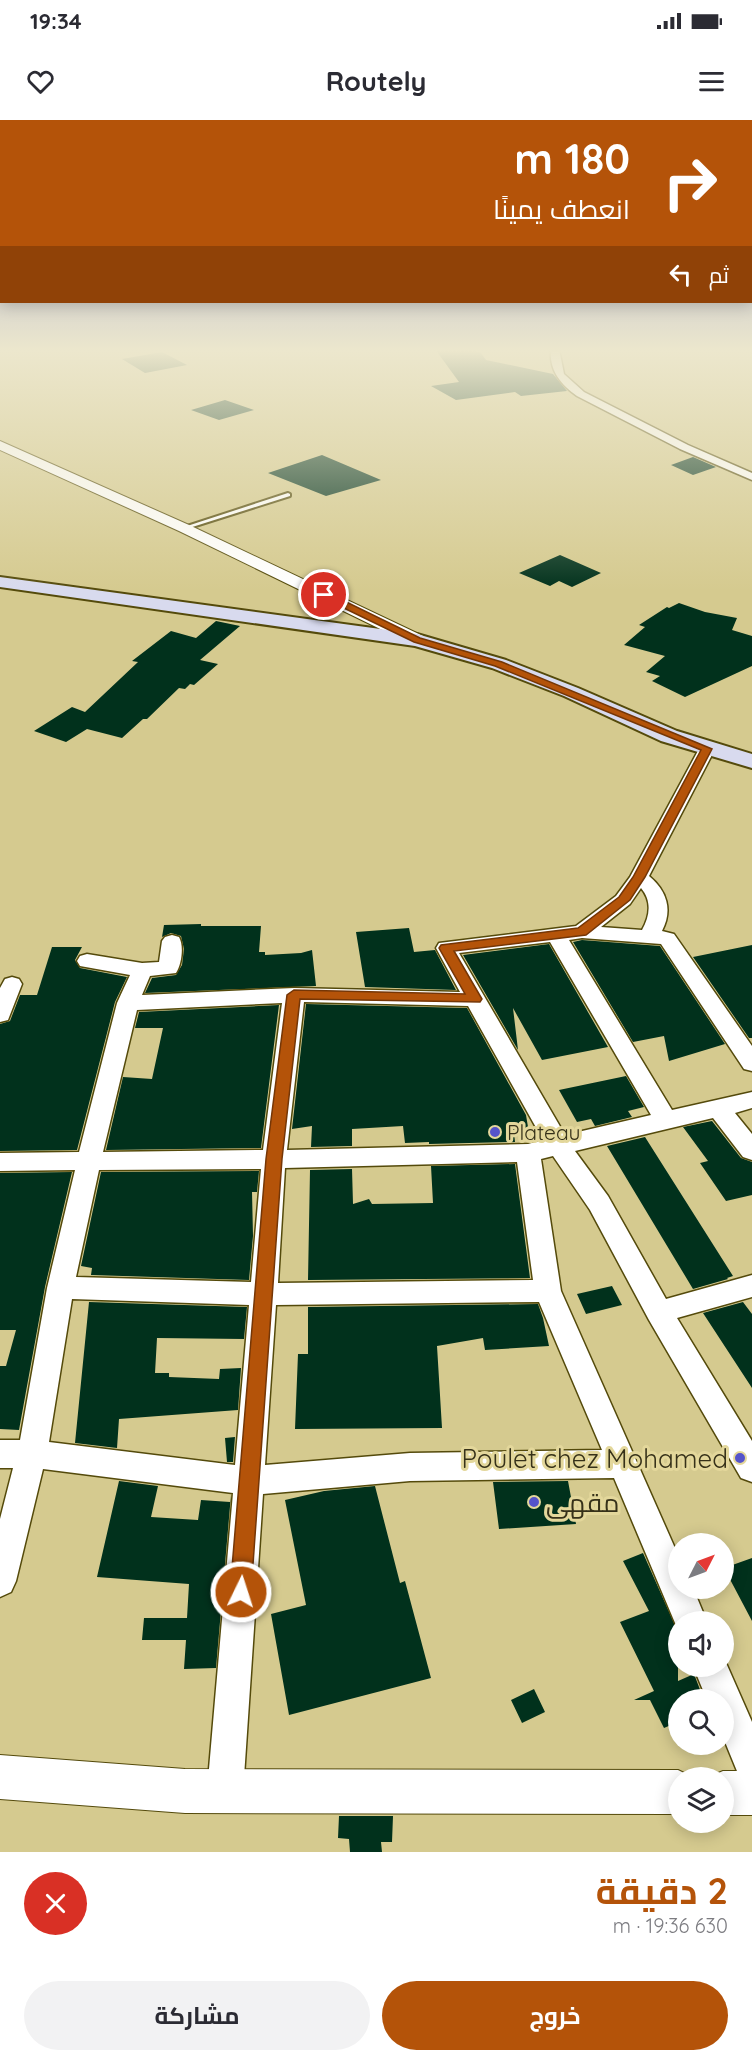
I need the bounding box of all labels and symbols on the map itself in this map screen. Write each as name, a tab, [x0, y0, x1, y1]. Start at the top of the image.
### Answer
pin	[298, 569, 349, 620]
place label: Plateau	[507, 1119, 581, 1145]
marker: Plateau	[488, 1125, 502, 1139]
place label: Poulet chez Mohamed	[462, 1442, 728, 1475]
marker: Poulet chez Mohamed	[733, 1451, 747, 1465]
place label: مقهى	[546, 1486, 619, 1519]
marker: مقهى	[527, 1495, 541, 1509]
north arrow	[668, 1533, 734, 1599]
position arrow	[209, 1560, 273, 1624]

